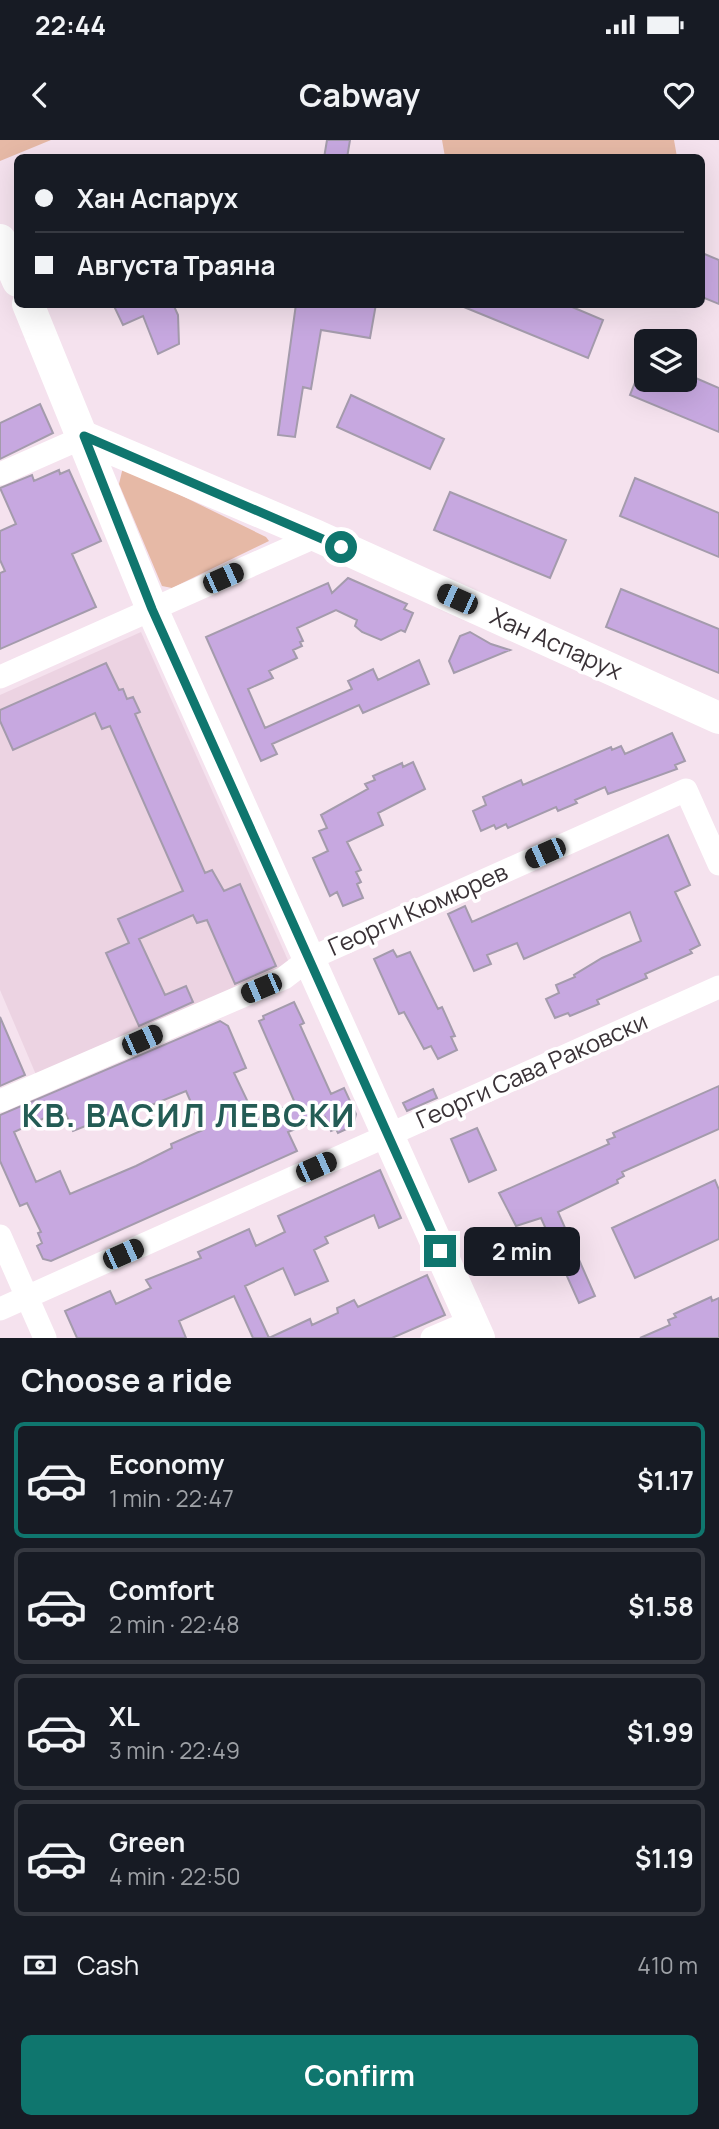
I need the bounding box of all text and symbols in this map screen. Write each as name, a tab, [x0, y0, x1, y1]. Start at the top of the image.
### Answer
text: 22:44	[35, 7, 106, 43]
text: Cabway	[299, 73, 420, 117]
icon: back	[21, 76, 59, 114]
icon: heart	[660, 76, 698, 114]
text: Хан Аспарух	[77, 180, 238, 216]
text: Августа Траяна	[77, 247, 275, 283]
map controls	[634, 329, 697, 392]
button: layers	[634, 329, 697, 392]
route start	[325, 531, 357, 563]
car	[200, 560, 247, 596]
car	[434, 581, 481, 617]
street label: Хан Аспарух	[485, 599, 628, 687]
car	[522, 835, 569, 871]
street label: Георги Кюмюрев	[323, 854, 512, 963]
car	[238, 970, 285, 1006]
street label: Георги Сава Раковски	[410, 1004, 652, 1136]
car	[119, 1022, 166, 1058]
district label: КВ. ВАСИЛ ЛЕВСКИ	[22, 1093, 356, 1137]
car	[293, 1149, 340, 1185]
callout: 2 min	[464, 1226, 580, 1276]
route end	[424, 1235, 456, 1267]
text: 2 min	[492, 1235, 552, 1267]
car	[100, 1236, 147, 1272]
text: Choose a ride	[21, 1358, 232, 1402]
text: Economy	[109, 1446, 224, 1482]
icon: car	[25, 1449, 88, 1512]
text: $1.17	[637, 1462, 694, 1498]
text: 1 min · 22:47	[109, 1482, 234, 1514]
text: Comfort	[109, 1572, 215, 1608]
icon: car	[25, 1575, 88, 1638]
text: $1.58	[628, 1588, 694, 1624]
text: 2 min · 22:48	[109, 1608, 240, 1640]
text: XL	[109, 1698, 140, 1734]
icon: car	[25, 1701, 88, 1764]
text: $1.99	[627, 1714, 694, 1750]
text: 3 min · 22:49	[109, 1734, 240, 1766]
text: Green	[109, 1824, 185, 1860]
icon: car	[25, 1827, 88, 1890]
text: $1.19	[635, 1840, 694, 1876]
text: 4 min · 22:50	[109, 1860, 241, 1892]
icon: cash	[21, 1946, 59, 1984]
text: Cash	[77, 1947, 139, 1983]
text: 410 m	[637, 1949, 698, 1981]
button: Confirm	[21, 2035, 698, 2115]

